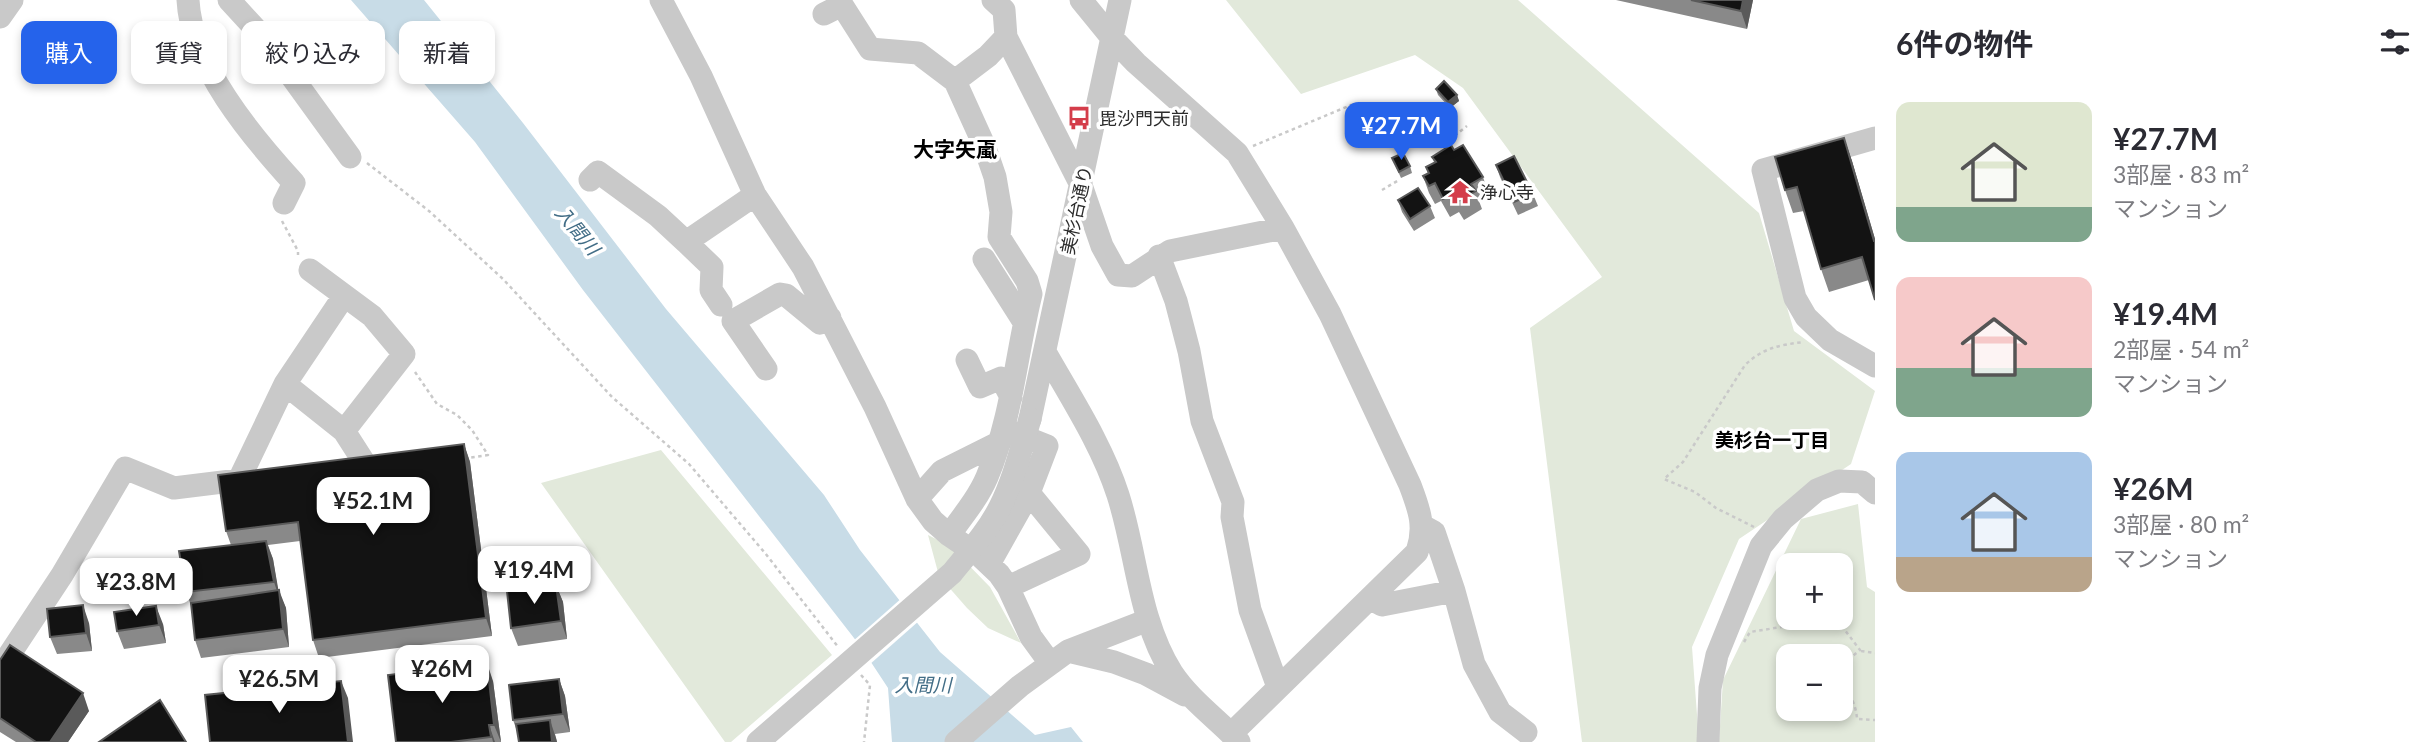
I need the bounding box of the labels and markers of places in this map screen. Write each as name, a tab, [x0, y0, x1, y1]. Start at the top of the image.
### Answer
pin: ¥27.7M	[1344, 102, 1458, 162]
bus stop icon: 毘沙門天前	[1065, 104, 1093, 132]
place label: 毘沙門天前	[1099, 107, 1189, 129]
temple icon: 浄心寺	[1446, 178, 1474, 206]
place label: 浄心寺	[1480, 181, 1534, 203]
pin: ¥52.1M	[316, 477, 430, 537]
pin: ¥19.4M	[477, 546, 591, 606]
pin: ¥23.8M	[79, 558, 193, 618]
pin: ¥26M	[401, 646, 483, 705]
pin: ¥26.5M	[222, 656, 336, 715]

